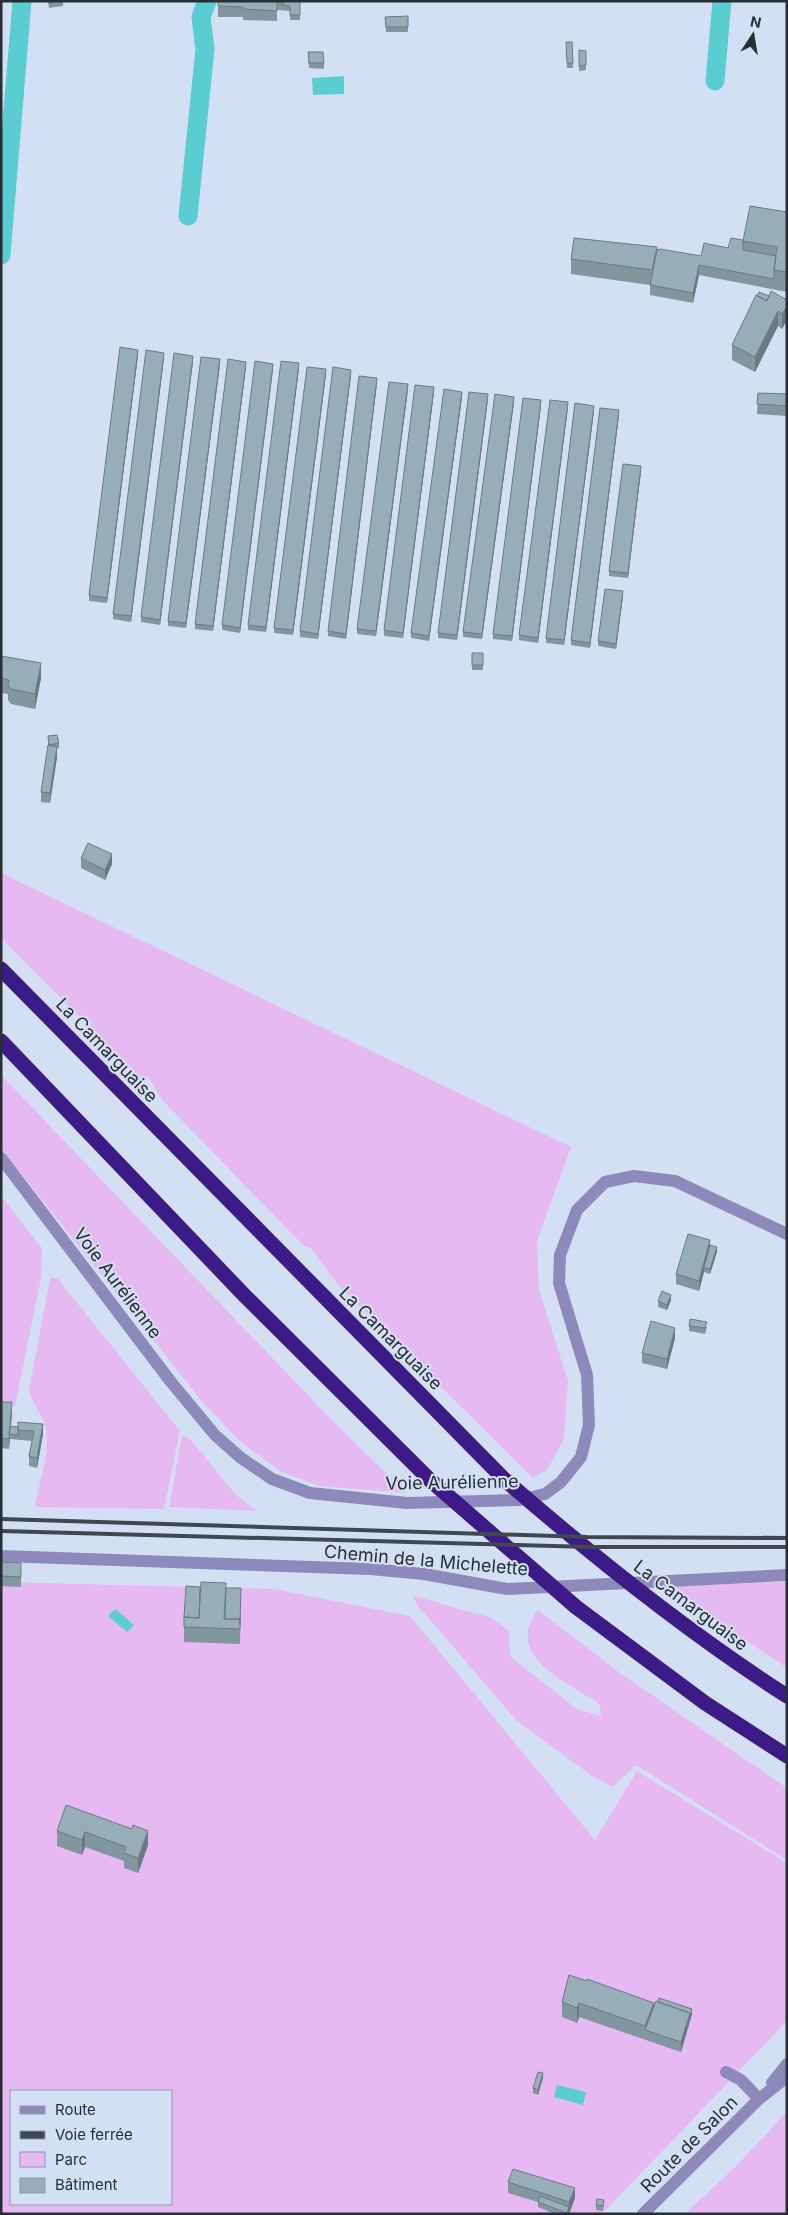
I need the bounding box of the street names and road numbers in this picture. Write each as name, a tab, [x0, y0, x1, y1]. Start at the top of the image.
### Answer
street label: La Camarguaise	[52, 993, 162, 1107]
street label: Voie Aurélienne	[70, 1223, 166, 1343]
street label: La Camarguaise	[335, 1282, 447, 1394]
street label: Voie Aurélienne	[385, 1470, 519, 1494]
street label: Chemin de la Michelette	[323, 1541, 529, 1579]
street label: La Camarguaise	[630, 1555, 752, 1655]
street label: Route de Salon	[636, 2091, 742, 2197]

